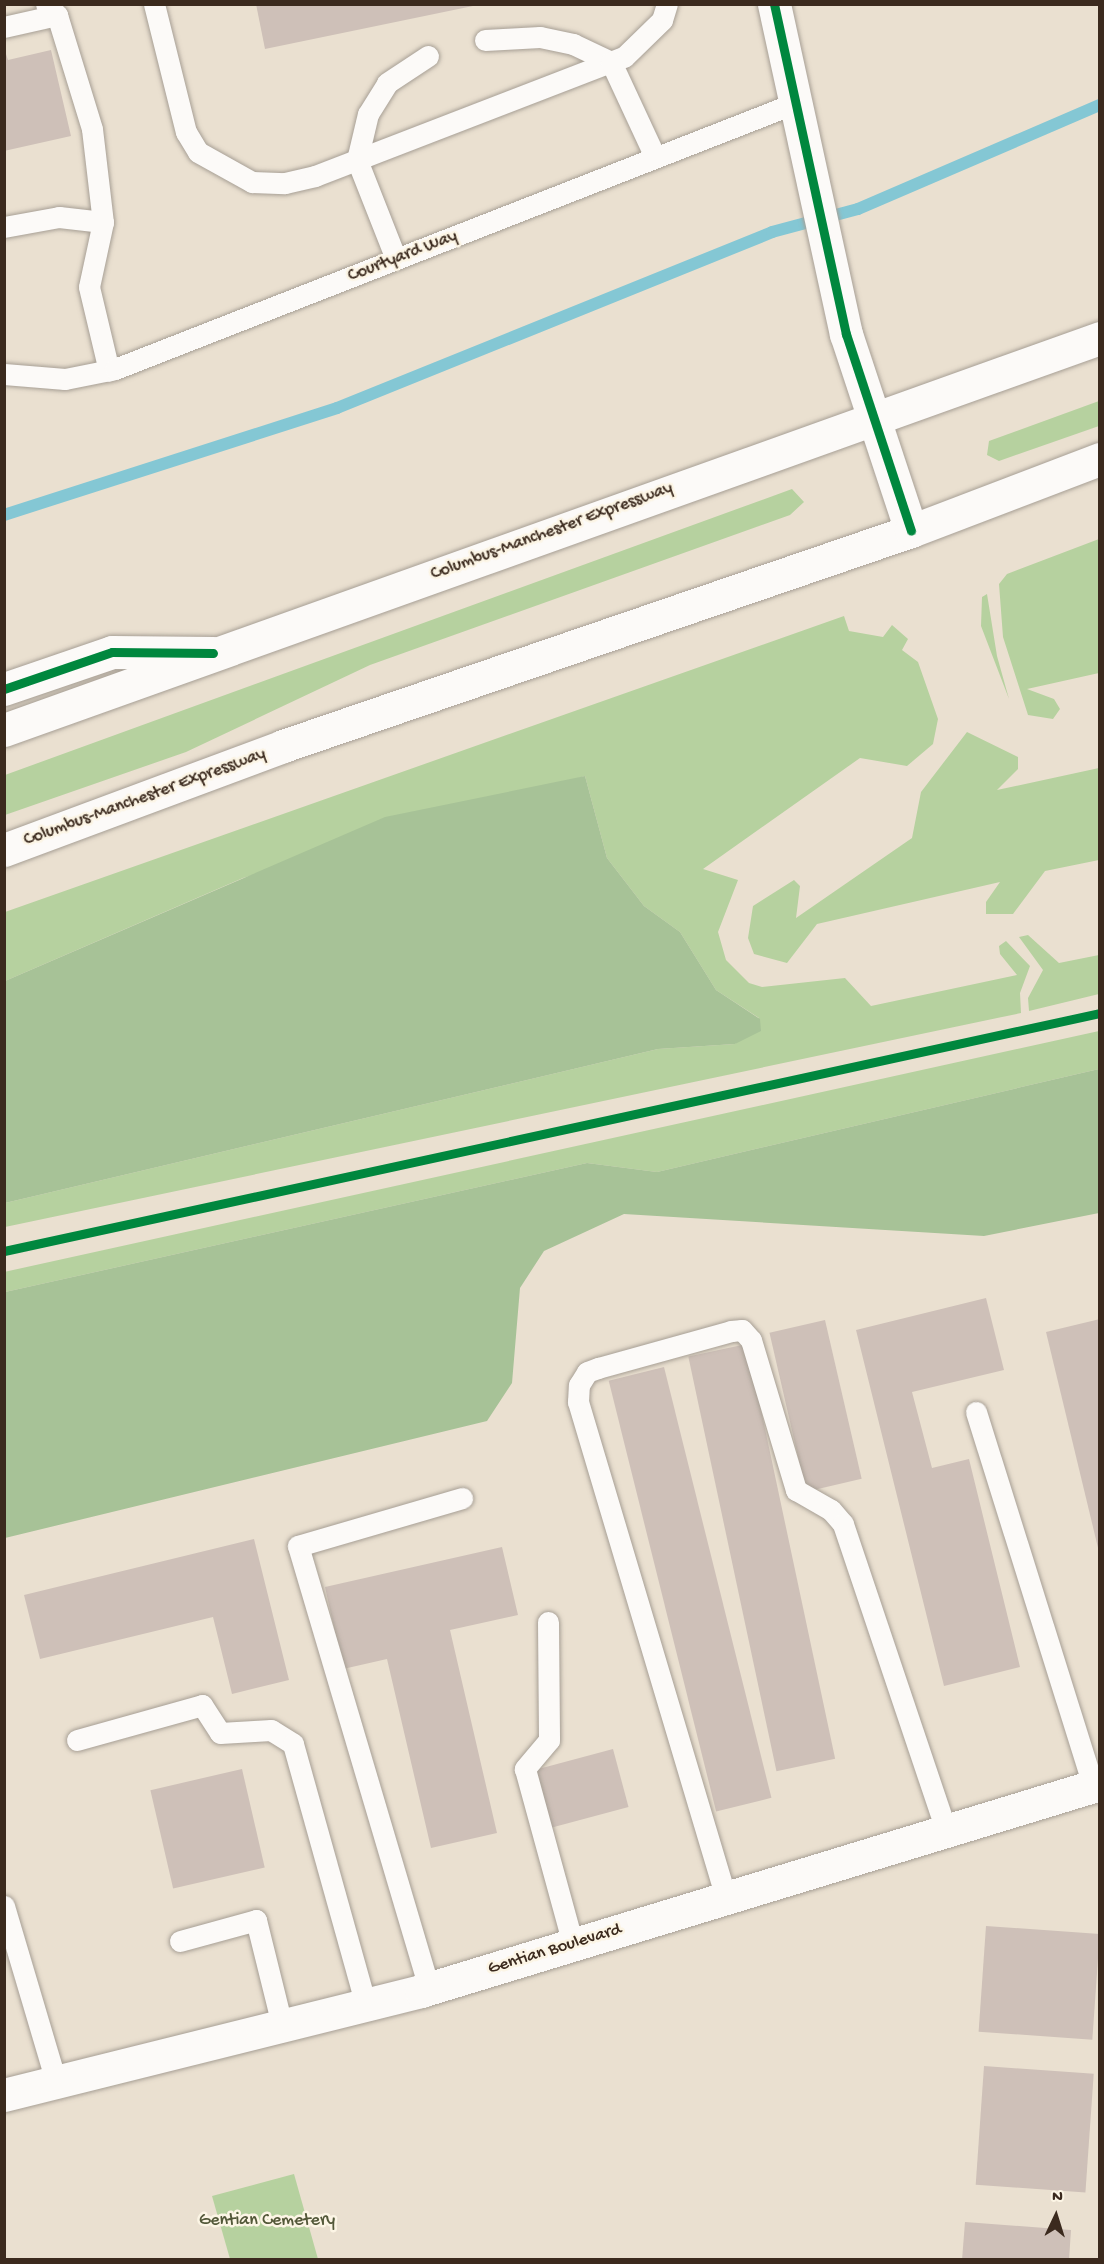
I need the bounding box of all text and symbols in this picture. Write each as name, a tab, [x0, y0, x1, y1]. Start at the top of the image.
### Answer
street label: Courtyard Way	[345, 226, 461, 288]
street label: Columbus-Manchester Expressway	[428, 478, 676, 586]
street label: Columbus-Manchester Expressway	[21, 744, 269, 852]
street label: Gentian Boulevard	[486, 1919, 624, 1981]
north arrow	[1026, 2186, 1086, 2246]
text: N	[1051, 2188, 1063, 2207]
park label: Gentian Cemetery	[199, 2210, 335, 2232]

